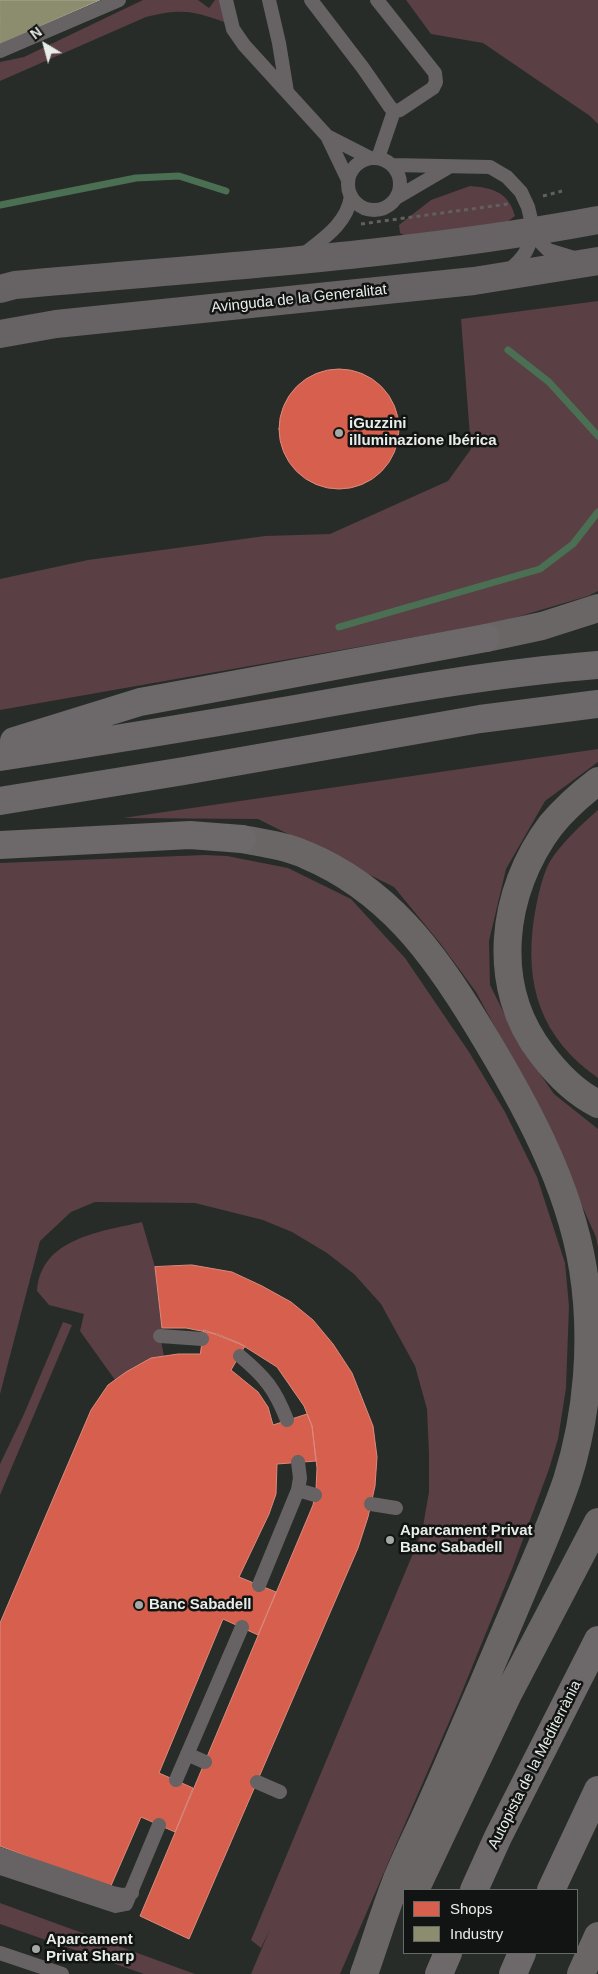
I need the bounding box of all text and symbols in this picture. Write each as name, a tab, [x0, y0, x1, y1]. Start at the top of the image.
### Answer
north arrow	[20, 20, 70, 70]
text: N	[27, 24, 45, 42]
street label: Avinguda de la Generalitat	[210, 281, 388, 317]
place label: iGuzzini illuminazione Ibérica	[349, 415, 497, 450]
marker: iGuzzini illuminazione Ibérica	[333, 427, 345, 439]
place label: Aparcament Privat Banc Sabadell	[400, 1522, 533, 1557]
marker: Aparcament Privat Banc Sabadell	[384, 1534, 396, 1546]
place label: Banc Sabadell	[149, 1596, 252, 1614]
marker: Banc Sabadell	[133, 1599, 145, 1611]
street label: Autopista de la Mediterrània	[485, 1678, 585, 1852]
legend	[403, 1889, 578, 1954]
text: Shops	[450, 1900, 493, 1917]
text: Industry	[450, 1925, 503, 1942]
place label: Aparcament Privat Sharp	[46, 1931, 134, 1966]
marker: Aparcament Privat Sharp	[30, 1943, 42, 1955]

